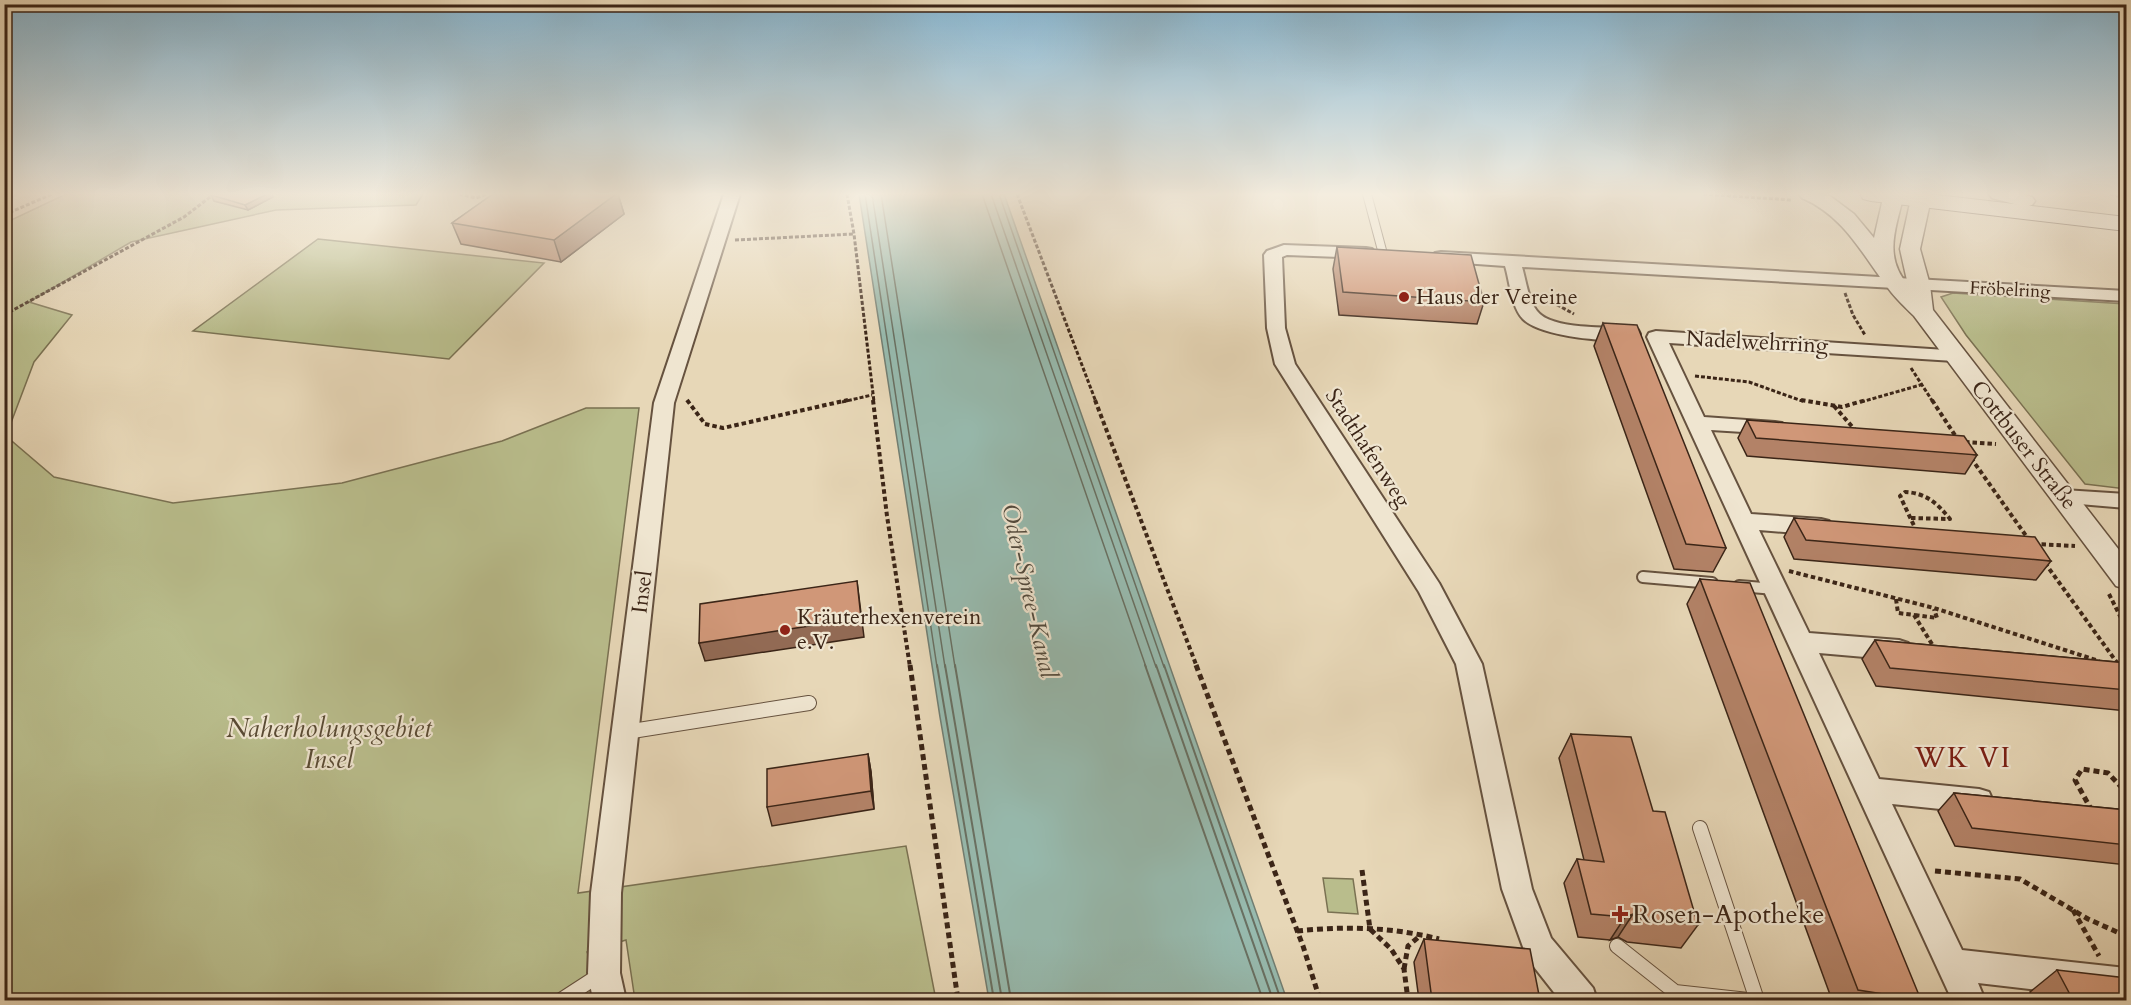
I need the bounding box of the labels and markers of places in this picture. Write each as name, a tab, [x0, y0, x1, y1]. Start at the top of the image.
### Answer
place label: Haus der Vereine	[1416, 282, 1578, 312]
marker: Haus der Vereine	[1397, 290, 1411, 304]
place label: Kräuterhexenverein e.V.	[797, 602, 982, 657]
marker: Kräuterhexenverein e.V.	[778, 623, 792, 637]
place label: Rosen-Apotheke	[1632, 896, 1824, 933]
marker: Rosen-Apotheke	[1613, 907, 1627, 921]

